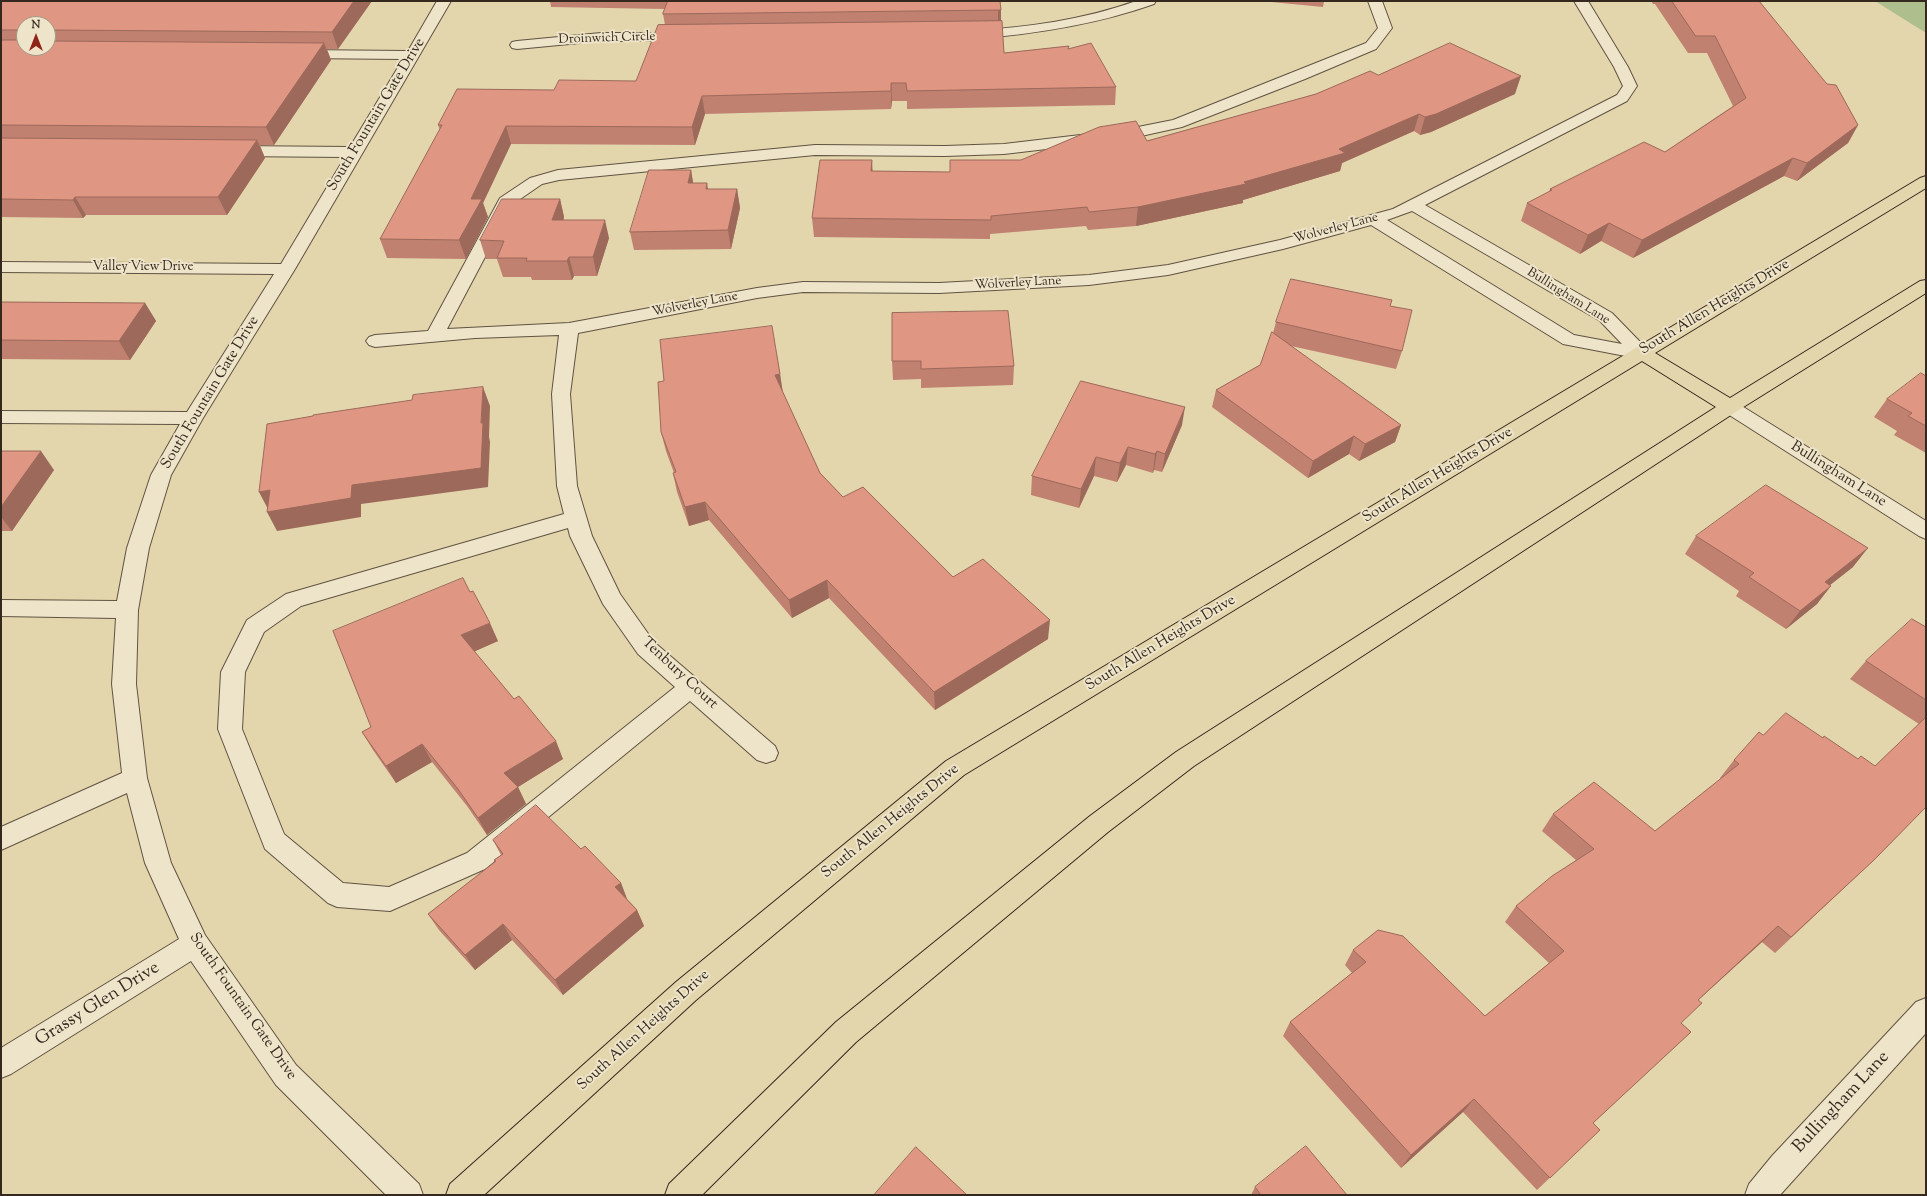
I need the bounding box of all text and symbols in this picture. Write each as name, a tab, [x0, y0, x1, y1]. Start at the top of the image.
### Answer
north arrow	[16, 16, 56, 56]
text: N	[32, 17, 40, 33]
street label: Droinwich Circle	[558, 30, 656, 48]
street label: South Fountain Gate Drive	[324, 35, 430, 195]
street label: Wolverley Lane	[1292, 210, 1380, 248]
street label: South Allen Heights Drive	[1637, 256, 1793, 360]
street label: Valley View Drive	[93, 260, 193, 276]
street label: Bullingham Lane	[1524, 265, 1612, 329]
street label: Wolverley Lane	[974, 274, 1062, 294]
street label: Wolverley Lane	[651, 289, 739, 321]
street label: South Fountain Gate Drive	[158, 313, 264, 473]
street label: South Allen Heights Drive	[1360, 424, 1516, 528]
street label: Bullingham Lane	[1787, 438, 1889, 512]
street label: South Allen Heights Drive	[1083, 592, 1239, 696]
street label: Tenbury Court	[637, 634, 721, 714]
street label: South Allen Heights Drive	[819, 761, 963, 883]
street label: South Fountain Gate Drive	[184, 930, 300, 1084]
street label: Grassy Glen Drive	[32, 958, 164, 1052]
street label: South Allen Heights Drive	[574, 967, 714, 1095]
street label: Bullingham Lane	[1789, 1047, 1895, 1159]

